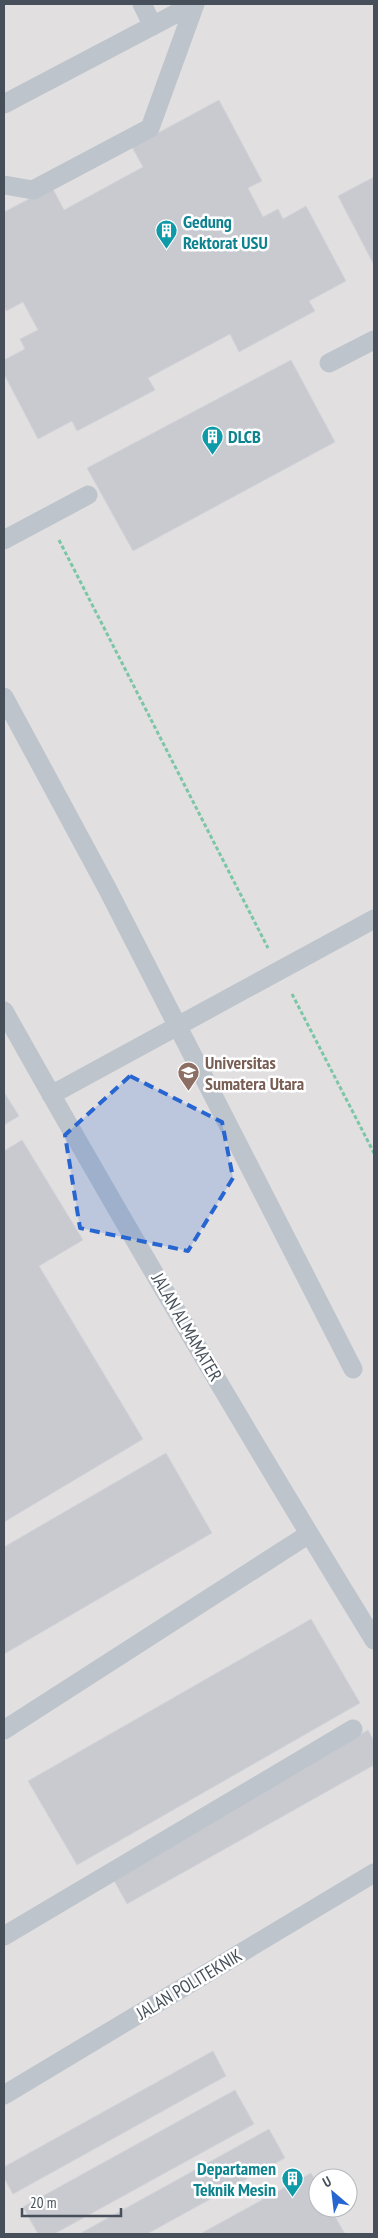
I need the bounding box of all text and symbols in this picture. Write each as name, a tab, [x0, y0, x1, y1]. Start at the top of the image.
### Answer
place label: Gedung Rektorat USU	[183, 210, 268, 254]
building icon: Gedung Rektorat USU	[155, 219, 179, 250]
building icon: DLCB	[200, 424, 224, 455]
place label: DLCB	[228, 425, 261, 448]
place label: Universitas Sumatera Utara	[205, 1051, 304, 1095]
school or university icon: Universitas Sumatera Utara	[177, 1060, 201, 1091]
street label: JALAN ALMAMATER	[146, 1268, 227, 1386]
street label: JALAN POLITEKNIK	[131, 1943, 246, 2025]
place label: Departamen Teknik Mesin	[193, 2157, 276, 2201]
building icon: Departamen Teknik Mesin	[280, 2166, 304, 2197]
north arrow	[308, 2168, 358, 2218]
text: U	[319, 2172, 334, 2191]
scale bar	[22, 2186, 121, 2218]
text: 20 m	[30, 2193, 56, 2212]

